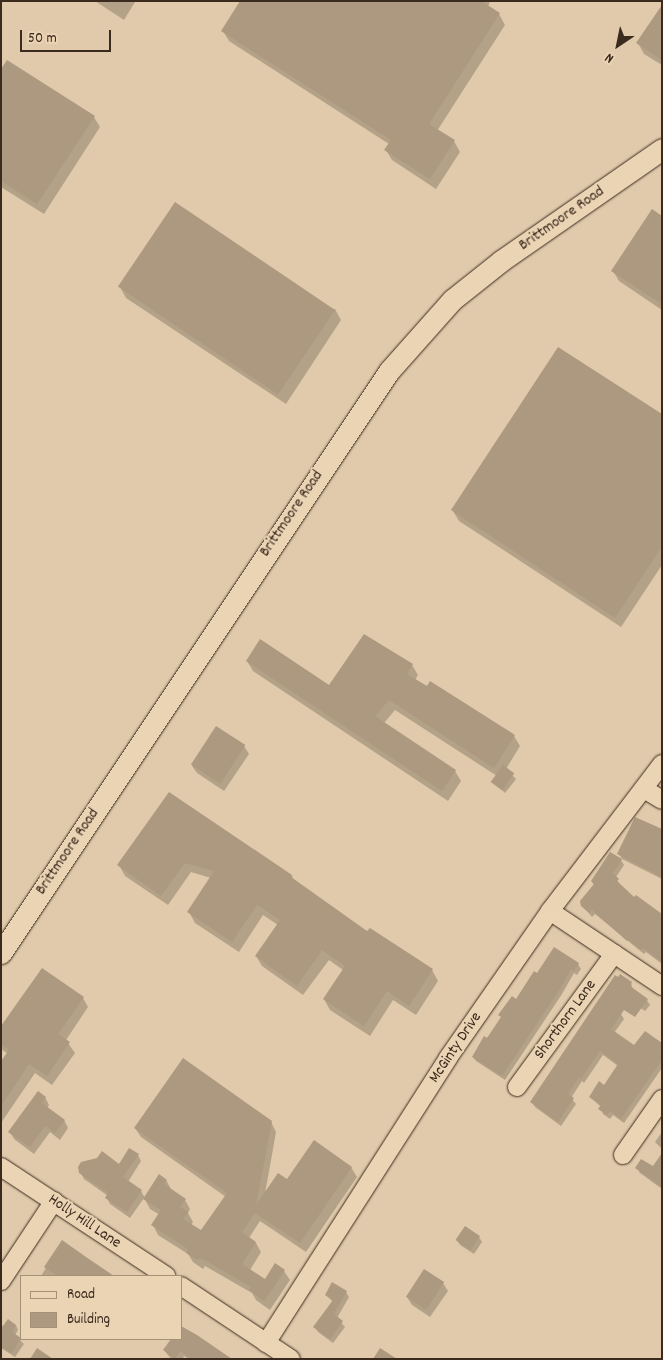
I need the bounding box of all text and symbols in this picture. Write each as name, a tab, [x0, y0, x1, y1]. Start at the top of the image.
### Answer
scale bar	[22, 20, 114, 52]
north arrow	[593, 20, 643, 70]
text: 50 m	[28, 28, 57, 50]
text: N	[601, 47, 618, 68]
street label: Brittmoore Road	[516, 182, 608, 256]
street label: Brittmoore Road	[256, 467, 328, 561]
street label: Brittmoore Road	[32, 805, 104, 899]
street label: Shorthorn Lane	[531, 977, 601, 1063]
street label: McGinty Drive	[425, 1009, 487, 1087]
street label: Holly Hill Lane	[44, 1191, 124, 1253]
legend	[20, 1275, 182, 1340]
text: Road	[67, 1284, 95, 1306]
text: Building	[67, 1309, 110, 1331]

